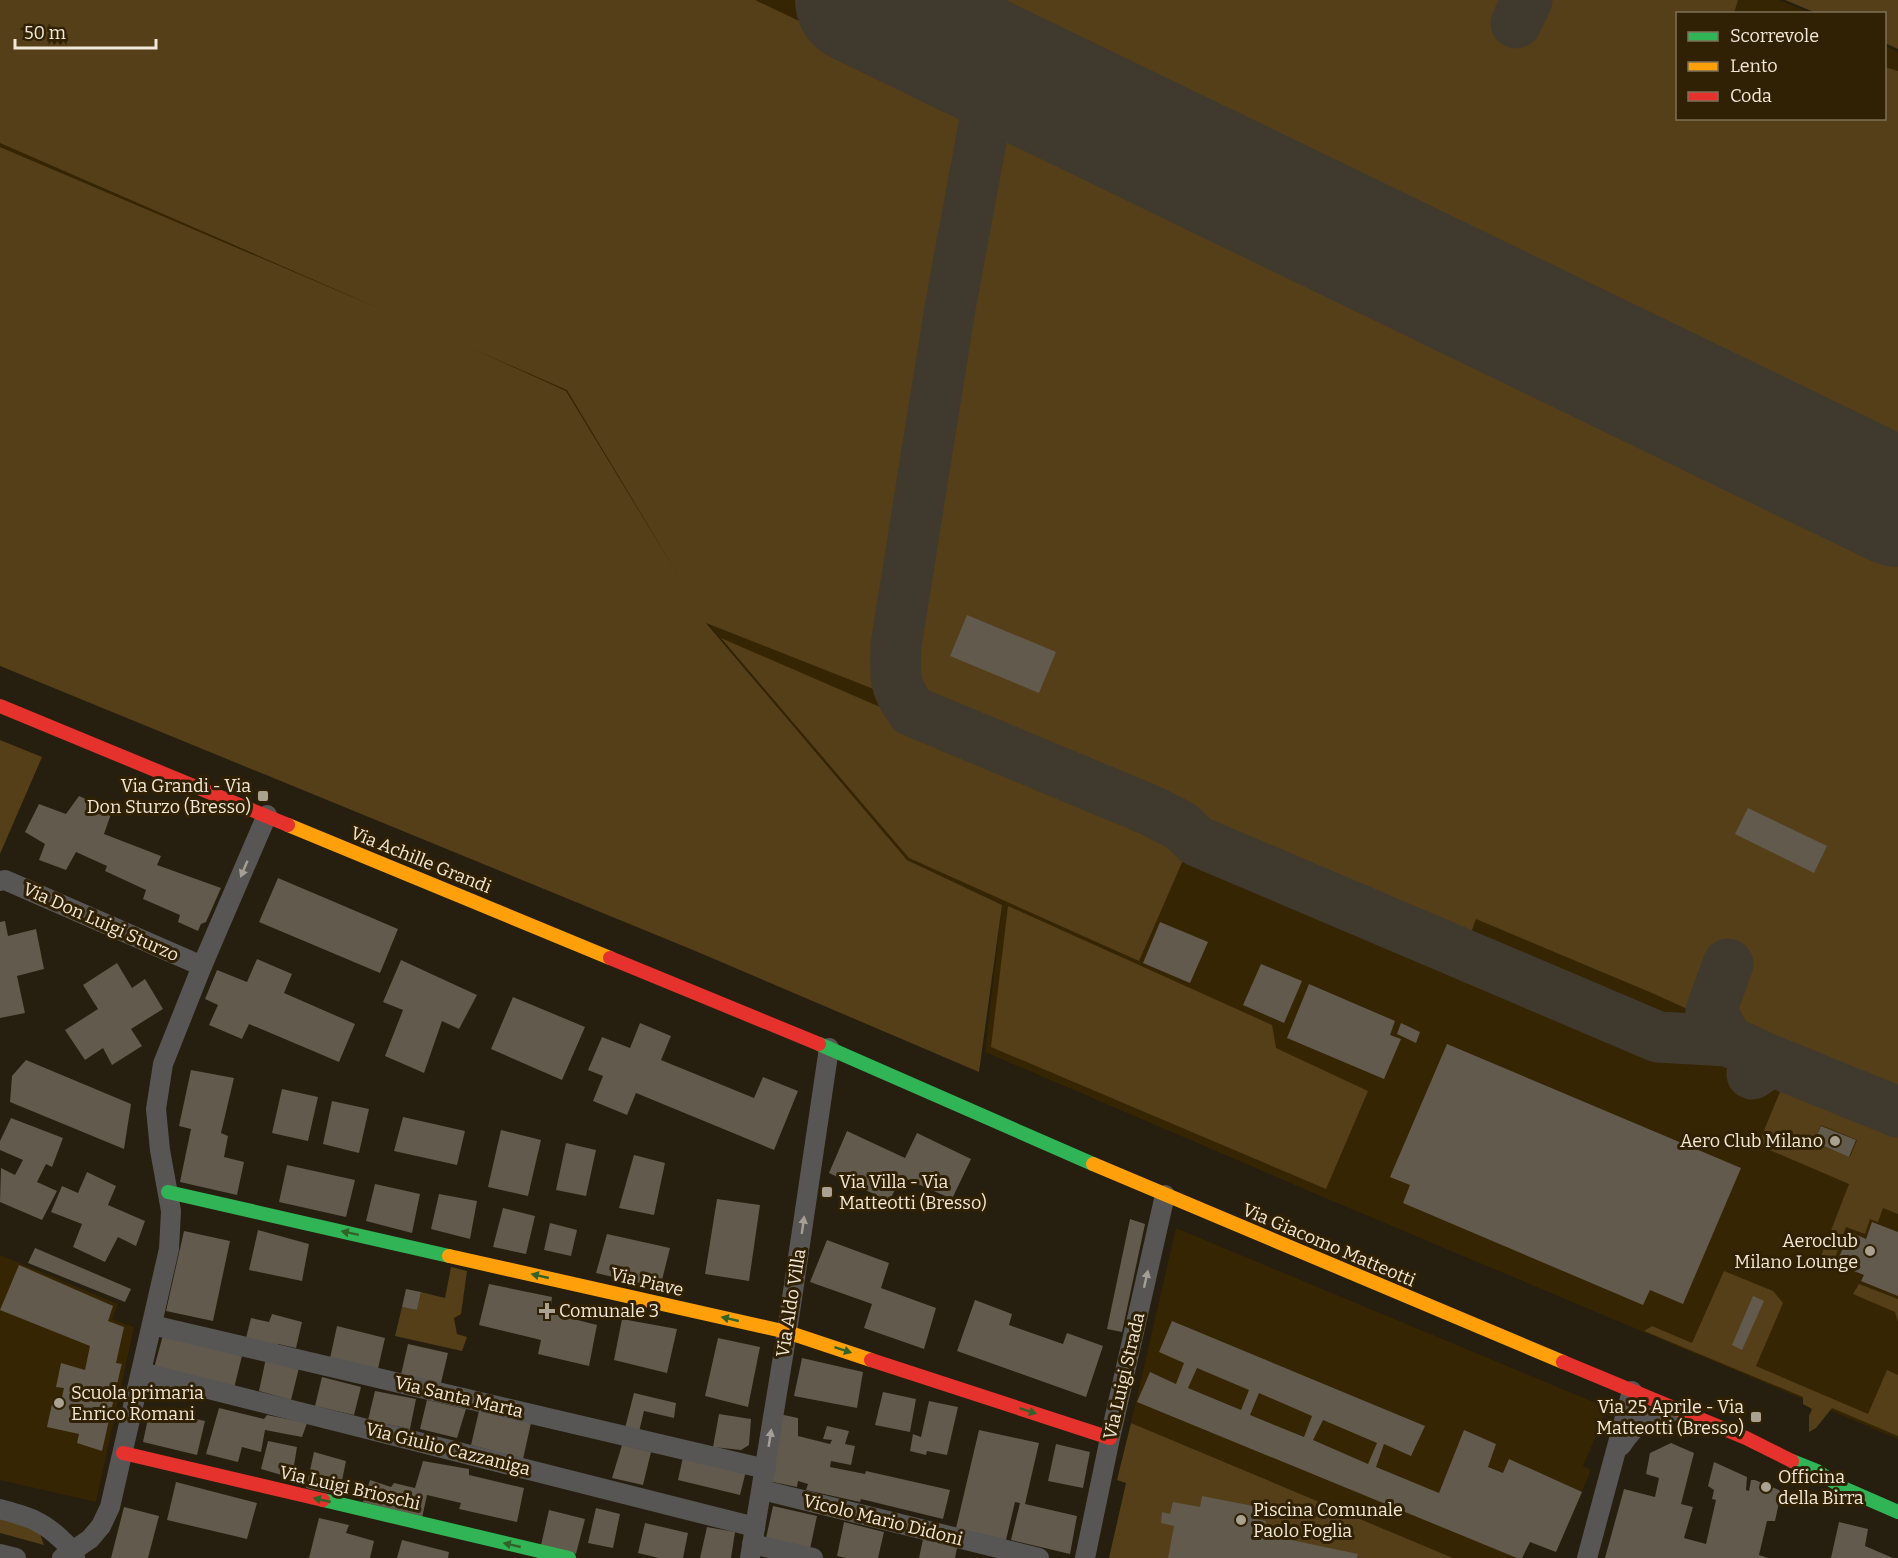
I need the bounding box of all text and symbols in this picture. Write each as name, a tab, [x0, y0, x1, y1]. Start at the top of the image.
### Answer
scale bar	[15, 12, 156, 50]
legend	[1676, 12, 1886, 120]
text: 50 m	[24, 22, 66, 44]
text: Scorrevole	[1730, 25, 1819, 47]
text: Lento	[1730, 55, 1778, 77]
text: Coda	[1730, 85, 1772, 107]
place label: Via Grandi - Via Don Sturzo (Bresso)	[87, 775, 251, 818]
marker: Via Grandi - Via Don Sturzo (Bresso)	[256, 789, 270, 803]
street label: Via Achille Grandi	[347, 822, 495, 898]
one-way arrow	[239, 860, 249, 878]
street label: Via Don Luigi Sturzo	[20, 878, 182, 966]
place label: Aero Club Milano	[1680, 1130, 1823, 1152]
marker: Aero Club Milano	[1828, 1134, 1842, 1148]
place label: Via Villa - Via Matteotti (Bresso)	[839, 1171, 987, 1214]
marker: Via Villa - Via Matteotti (Bresso)	[820, 1185, 834, 1199]
street label: Via Giacomo Matteotti	[1239, 1199, 1419, 1291]
one-way arrow	[799, 1215, 808, 1234]
one-way arrow	[340, 1228, 359, 1237]
place label: Aeroclub Milano Lounge	[1734, 1230, 1858, 1273]
marker: Aeroclub Milano Lounge	[1863, 1244, 1877, 1258]
street label: Via Aldo Villa	[772, 1247, 810, 1359]
street label: Via Piave	[608, 1263, 686, 1301]
one-way arrow	[1141, 1270, 1151, 1288]
one-way arrow	[530, 1271, 549, 1280]
place label: Comunale 3	[559, 1300, 659, 1322]
marker: Comunale 3	[540, 1304, 554, 1318]
street label: Via Luigi Strada	[1099, 1310, 1149, 1442]
one-way arrow	[721, 1313, 740, 1323]
one-way arrow	[834, 1346, 852, 1355]
street label: Via Santa Marta	[393, 1372, 526, 1423]
place label: Scuola primaria Enrico Romani	[71, 1382, 204, 1425]
marker: Scuola primaria Enrico Romani	[52, 1396, 66, 1410]
place label: Via 25 Aprile - Via Matteotti (Bresso)	[1596, 1396, 1744, 1439]
one-way arrow	[1019, 1407, 1037, 1417]
marker: Via 25 Aprile - Via Matteotti (Bresso)	[1749, 1410, 1763, 1424]
street label: Via Giulio Cazzaniga	[363, 1418, 533, 1480]
one-way arrow	[766, 1429, 775, 1448]
street label: Via Luigi Brioschi	[277, 1461, 423, 1515]
place label: Officina della Birra	[1778, 1466, 1864, 1509]
marker: Officina della Birra	[1759, 1480, 1773, 1494]
street label: Vicolo Mario Didoni	[801, 1490, 965, 1550]
one-way arrow	[312, 1495, 331, 1504]
place label: Piscina Comunale Paolo Foglia	[1253, 1499, 1403, 1542]
marker: Piscina Comunale Paolo Foglia	[1234, 1513, 1248, 1527]
one-way arrow	[503, 1539, 521, 1549]

